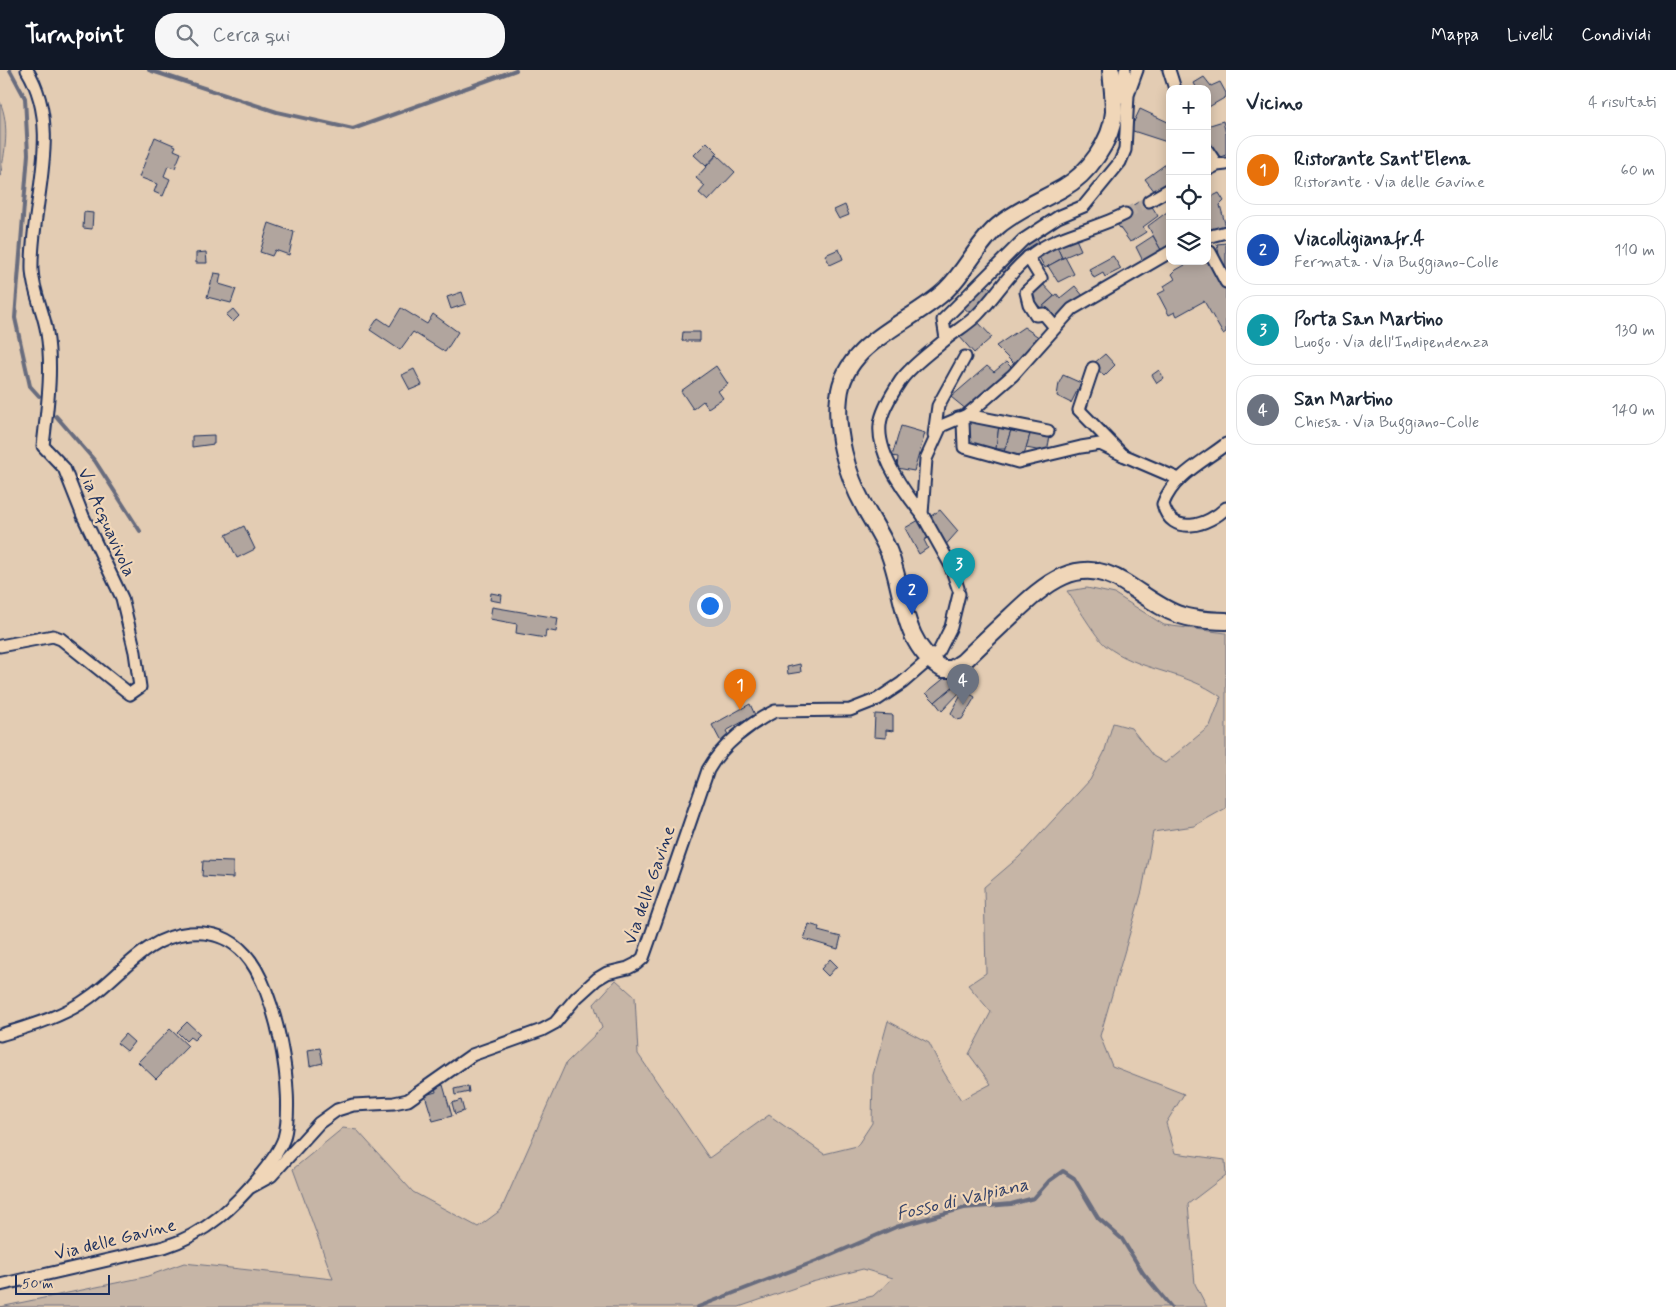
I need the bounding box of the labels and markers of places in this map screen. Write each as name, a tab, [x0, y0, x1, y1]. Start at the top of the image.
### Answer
pin: 3	[943, 548, 975, 589]
pin: 2	[896, 574, 928, 615]
pin: 4	[947, 664, 979, 705]
pin: 1	[724, 669, 756, 710]

